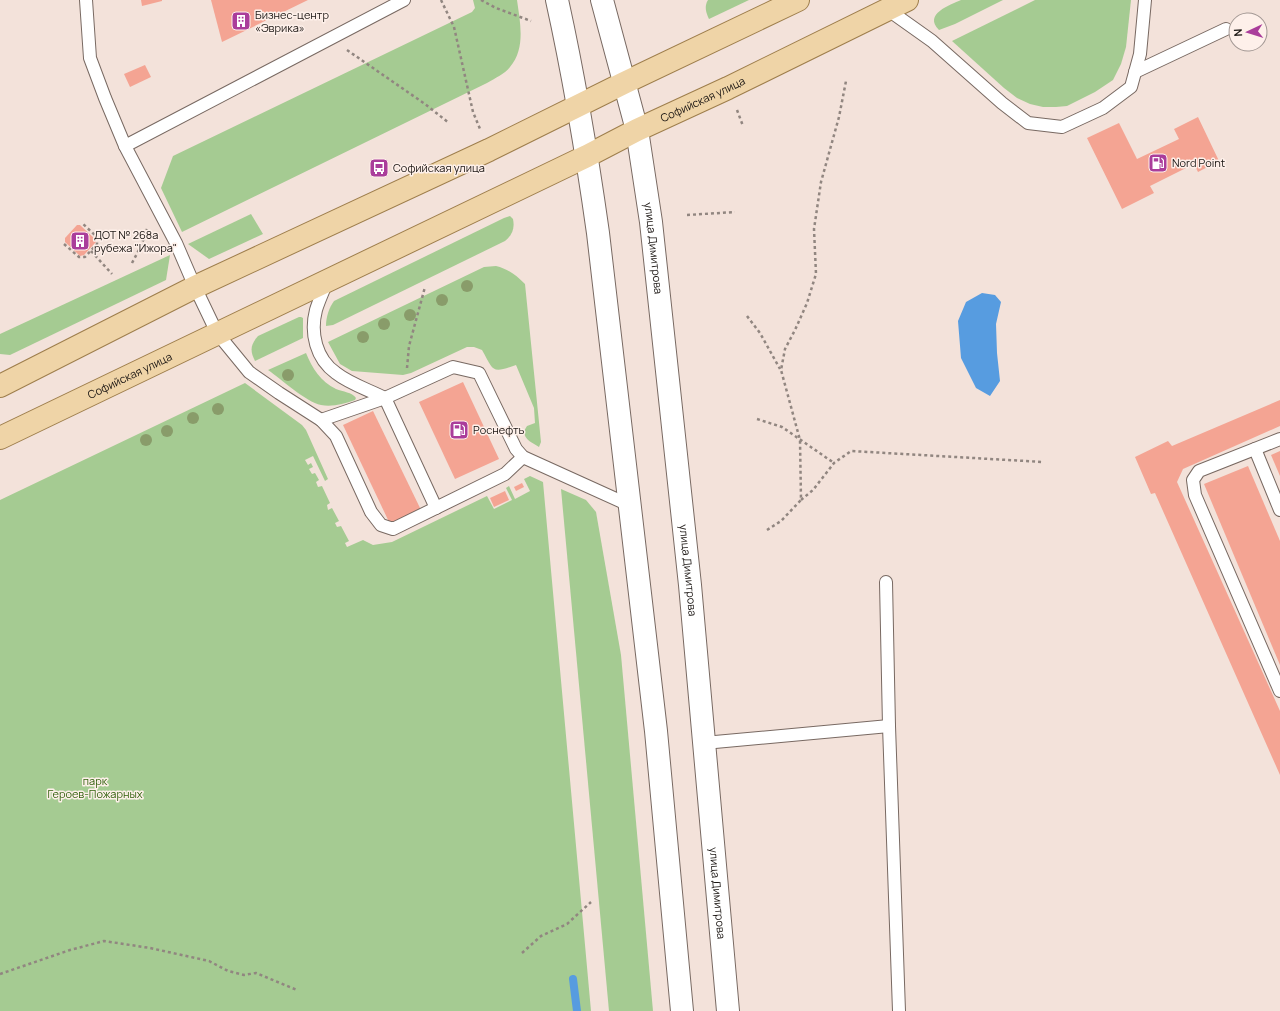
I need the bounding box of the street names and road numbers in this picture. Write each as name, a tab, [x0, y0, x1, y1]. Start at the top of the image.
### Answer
street label: Софийская улица	[658, 73, 747, 125]
street label: улица Димитрова	[641, 201, 667, 295]
street label: Софийская улица	[85, 349, 174, 402]
street label: улица Димитрова	[677, 524, 701, 617]
street label: улица Димитрова	[706, 846, 730, 940]

